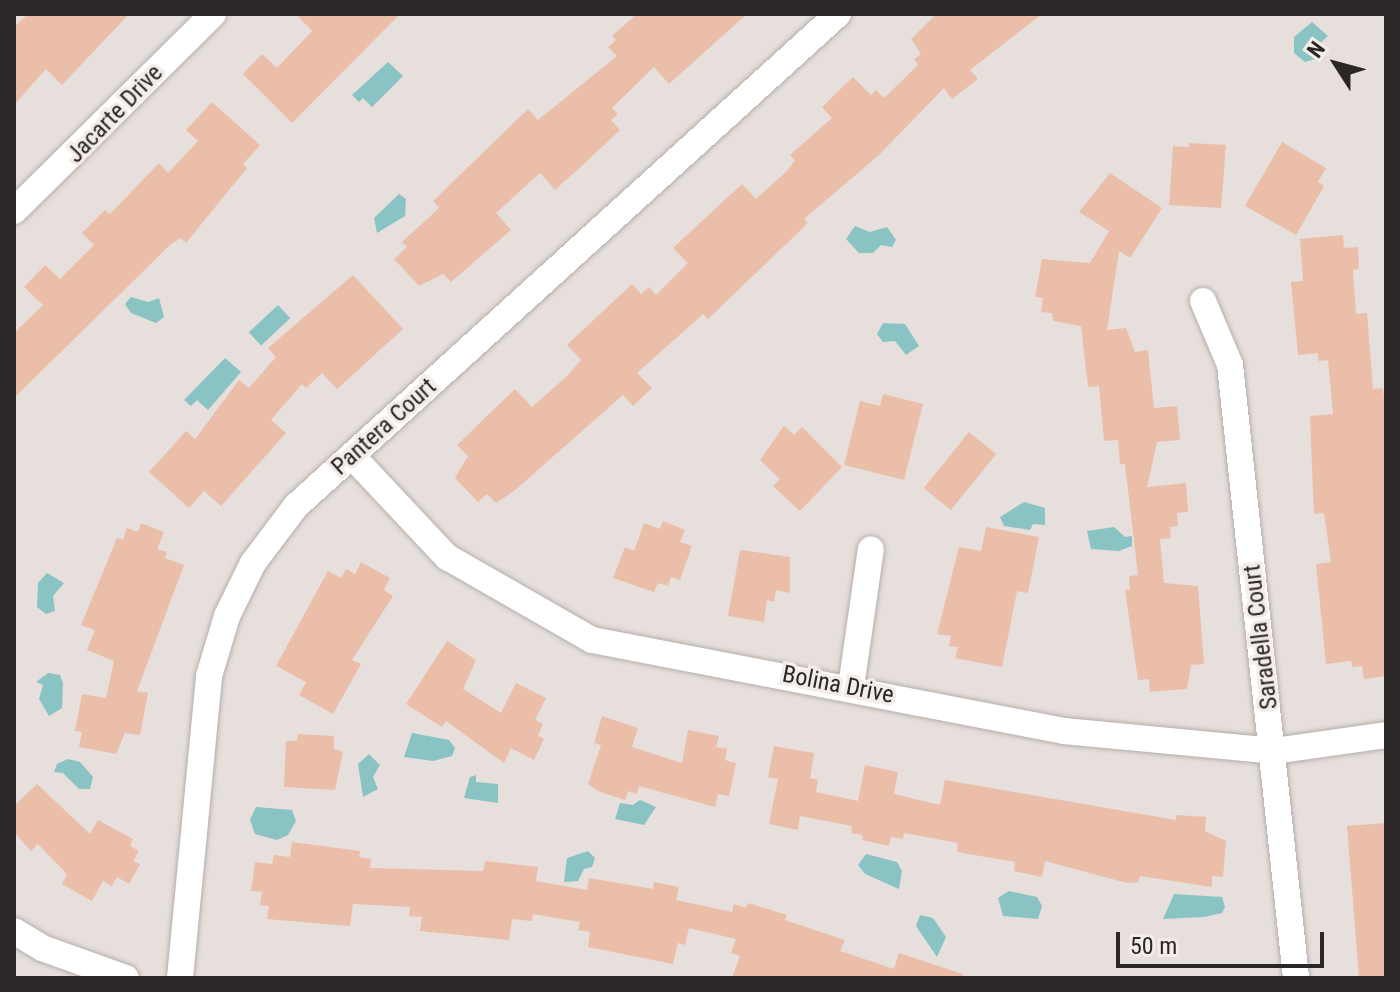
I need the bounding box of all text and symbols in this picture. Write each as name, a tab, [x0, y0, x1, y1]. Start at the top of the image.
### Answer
north arrow	[1296, 24, 1376, 104]
text: N	[1302, 37, 1330, 62]
street label: Jacarte Drive	[61, 59, 169, 169]
street label: Pantera Court	[326, 373, 442, 481]
street label: Saradella Court	[1238, 563, 1284, 711]
street label: Bolina Drive	[780, 660, 896, 710]
scale bar	[1120, 916, 1328, 966]
text: 50 m	[1130, 932, 1177, 960]

